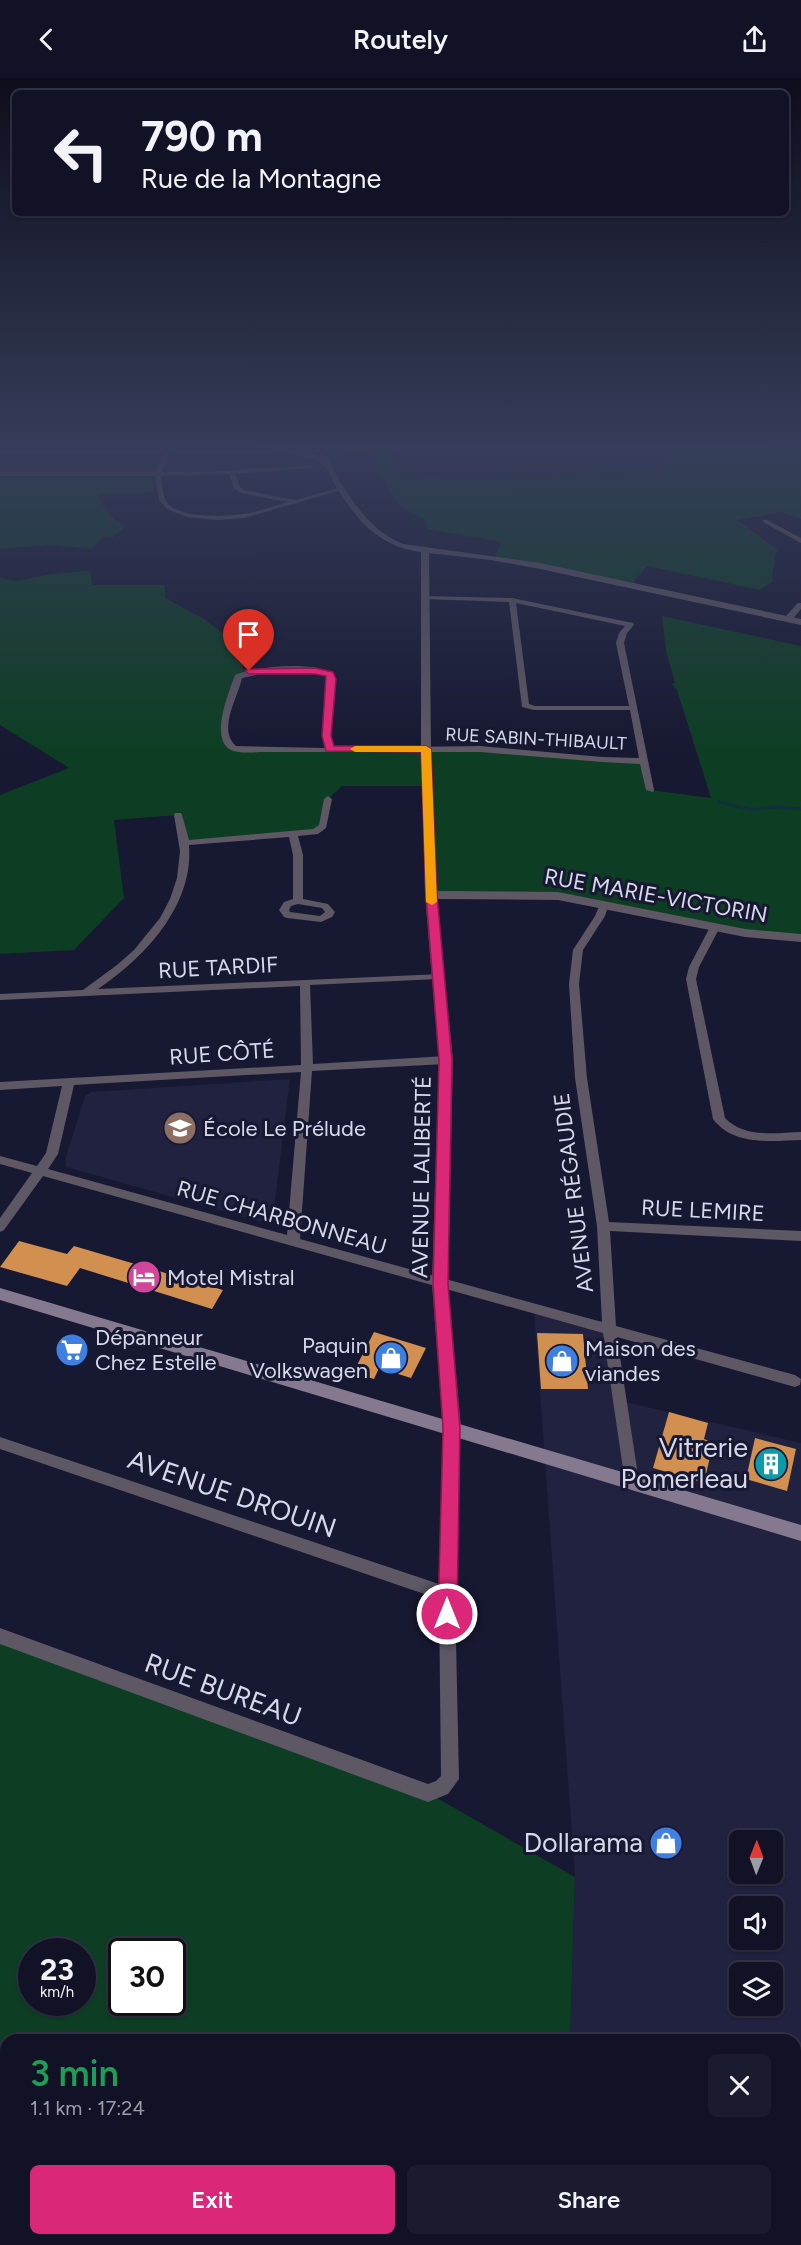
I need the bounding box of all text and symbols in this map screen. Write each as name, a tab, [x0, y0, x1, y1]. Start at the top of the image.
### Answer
icon: back	[30, 23, 63, 56]
text: Routely	[353, 23, 448, 56]
icon: share	[738, 23, 771, 56]
text: 790 m	[141, 111, 263, 162]
icon: left	[42, 114, 120, 192]
text: Rue de la Montagne	[141, 162, 381, 195]
pin	[223, 609, 274, 671]
icon: arrive	[232, 618, 265, 651]
street label: RUE SABIN-THIBAULT	[445, 723, 627, 755]
street label: RUE MARIE-VICTORIN	[542, 863, 770, 928]
street label: RUE TARDIF	[157, 951, 279, 984]
street label: RUE CÔTÉ	[168, 1036, 276, 1071]
street label: AVENUE LALIBERTÉ	[406, 1076, 437, 1278]
street label: AVENUE RÉGAUDIE	[548, 1091, 599, 1294]
school or university icon: École Le Prélude	[162, 1110, 198, 1146]
place label: École Le Prélude	[203, 1115, 366, 1142]
street label: RUE CHARBONNEAU	[174, 1175, 390, 1260]
street label: RUE LEMIRE	[641, 1194, 765, 1227]
hotel icon: Motel Mistral	[126, 1259, 162, 1295]
place label: Motel Mistral	[167, 1264, 295, 1291]
place label: Dépanneur Chez Estelle	[95, 1324, 217, 1376]
supermarket icon: Dépanneur Chez Estelle	[54, 1332, 90, 1368]
place label: Paquin Volkswagen	[250, 1332, 368, 1384]
place label: Maison des viandes	[585, 1335, 696, 1387]
shop icon: Paquin Volkswagen	[373, 1340, 409, 1376]
shop icon: Maison des viandes	[544, 1343, 580, 1379]
place label: Vitrerie Pomerleau	[621, 1431, 748, 1495]
street label: AVENUE DROUIN	[124, 1442, 341, 1545]
building icon: Vitrerie Pomerleau	[753, 1446, 789, 1482]
position arrow	[415, 1582, 479, 1646]
street label: RUE BUREAU	[140, 1646, 306, 1733]
shop icon: Dollarama	[648, 1825, 684, 1861]
place label: Dollarama	[523, 1826, 643, 1859]
north arrow	[729, 1830, 783, 1884]
map controls	[729, 1830, 783, 2016]
button: sound	[729, 1896, 783, 1950]
speed limit sign: 30	[108, 1938, 186, 2016]
text: 23	[40, 1951, 74, 1988]
button: layers	[729, 1962, 783, 2016]
text: km/h	[40, 1983, 74, 2001]
text: 3 min	[30, 2052, 119, 2095]
button: close	[708, 2054, 771, 2117]
text: 1.1 km · 17:24	[30, 2096, 145, 2120]
button: Exit	[30, 2165, 395, 2234]
button: Share	[407, 2165, 771, 2234]

